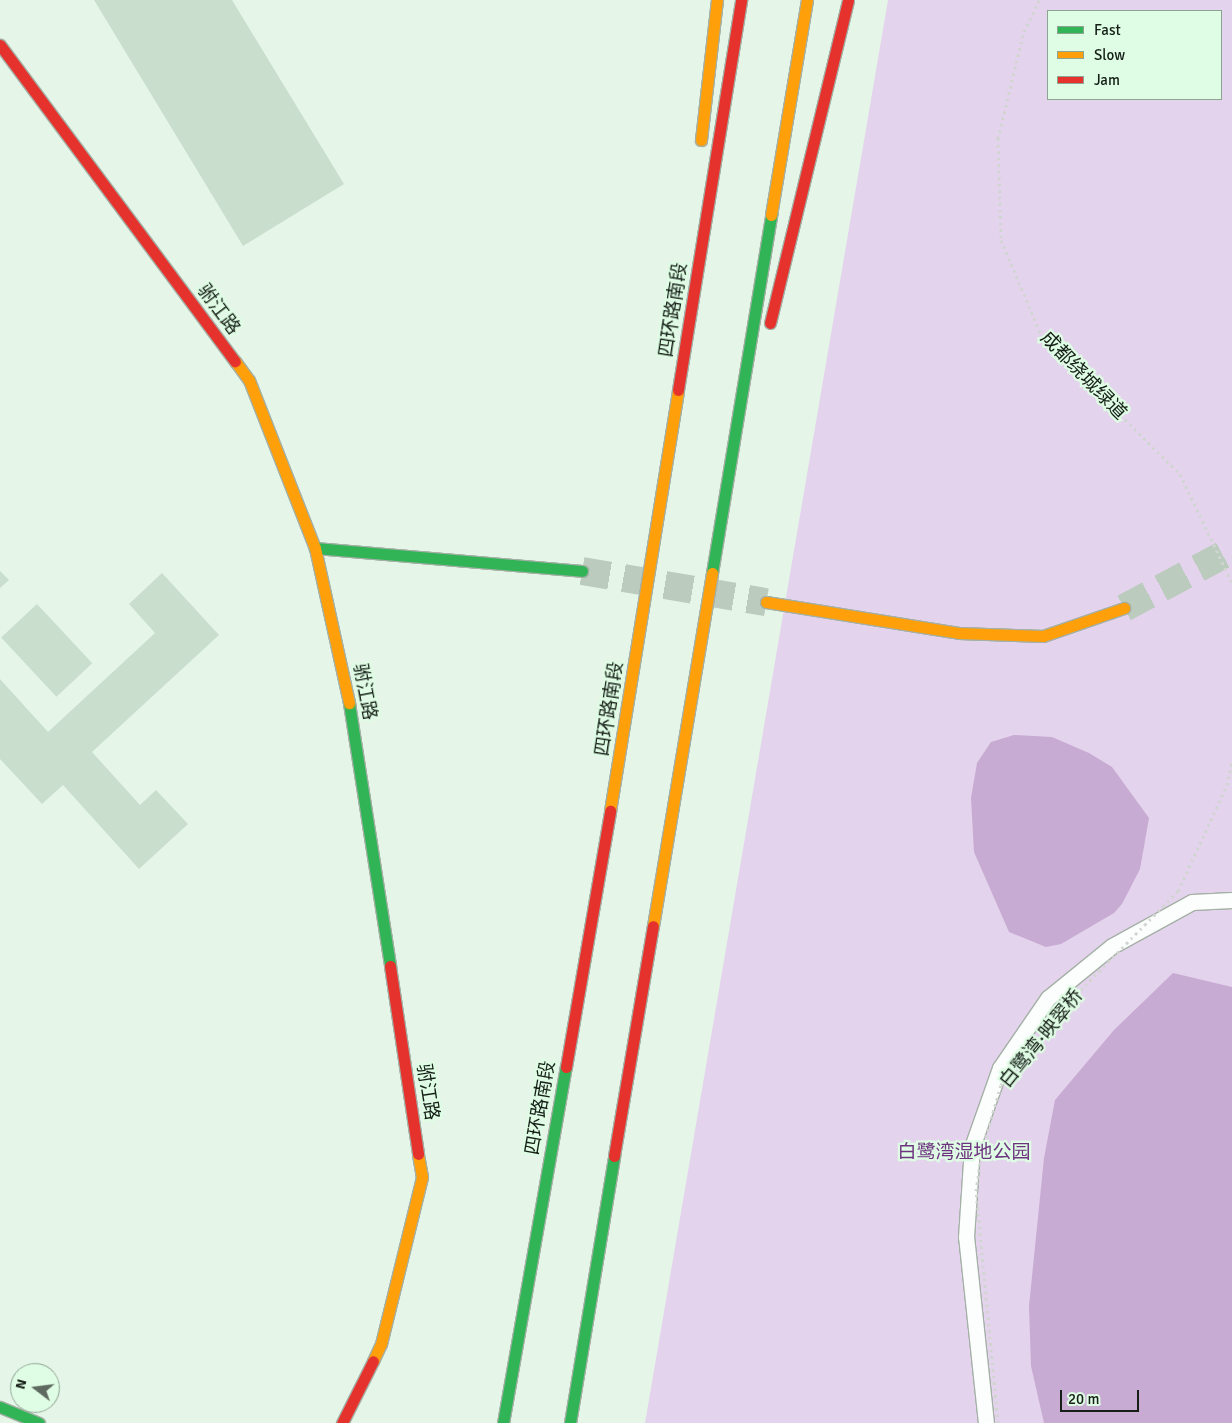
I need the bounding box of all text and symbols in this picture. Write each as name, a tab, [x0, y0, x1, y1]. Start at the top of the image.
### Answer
legend	[1047, 10, 1222, 100]
text: Fast	[1094, 21, 1121, 39]
text: Slow	[1094, 46, 1125, 64]
text: Jam	[1094, 71, 1120, 89]
street label: 四环路南段	[655, 261, 693, 359]
street label: 驸江路	[192, 280, 244, 340]
street label: 成都绕城绿道	[1035, 327, 1131, 425]
street label: 四环路南段	[591, 660, 629, 758]
street label: 驸江路	[347, 662, 381, 722]
street label: 白鹭湾·映翠桥	[995, 985, 1089, 1093]
street label: 四环路南段	[522, 1059, 560, 1157]
street label: 驸江路	[411, 1062, 443, 1122]
park label: 白鹭湾湿地公园	[898, 1142, 1030, 1164]
north arrow	[10, 1363, 60, 1413]
text: N	[12, 1377, 30, 1391]
scale bar	[1062, 1380, 1141, 1412]
text: 20 m	[1068, 1390, 1099, 1408]

